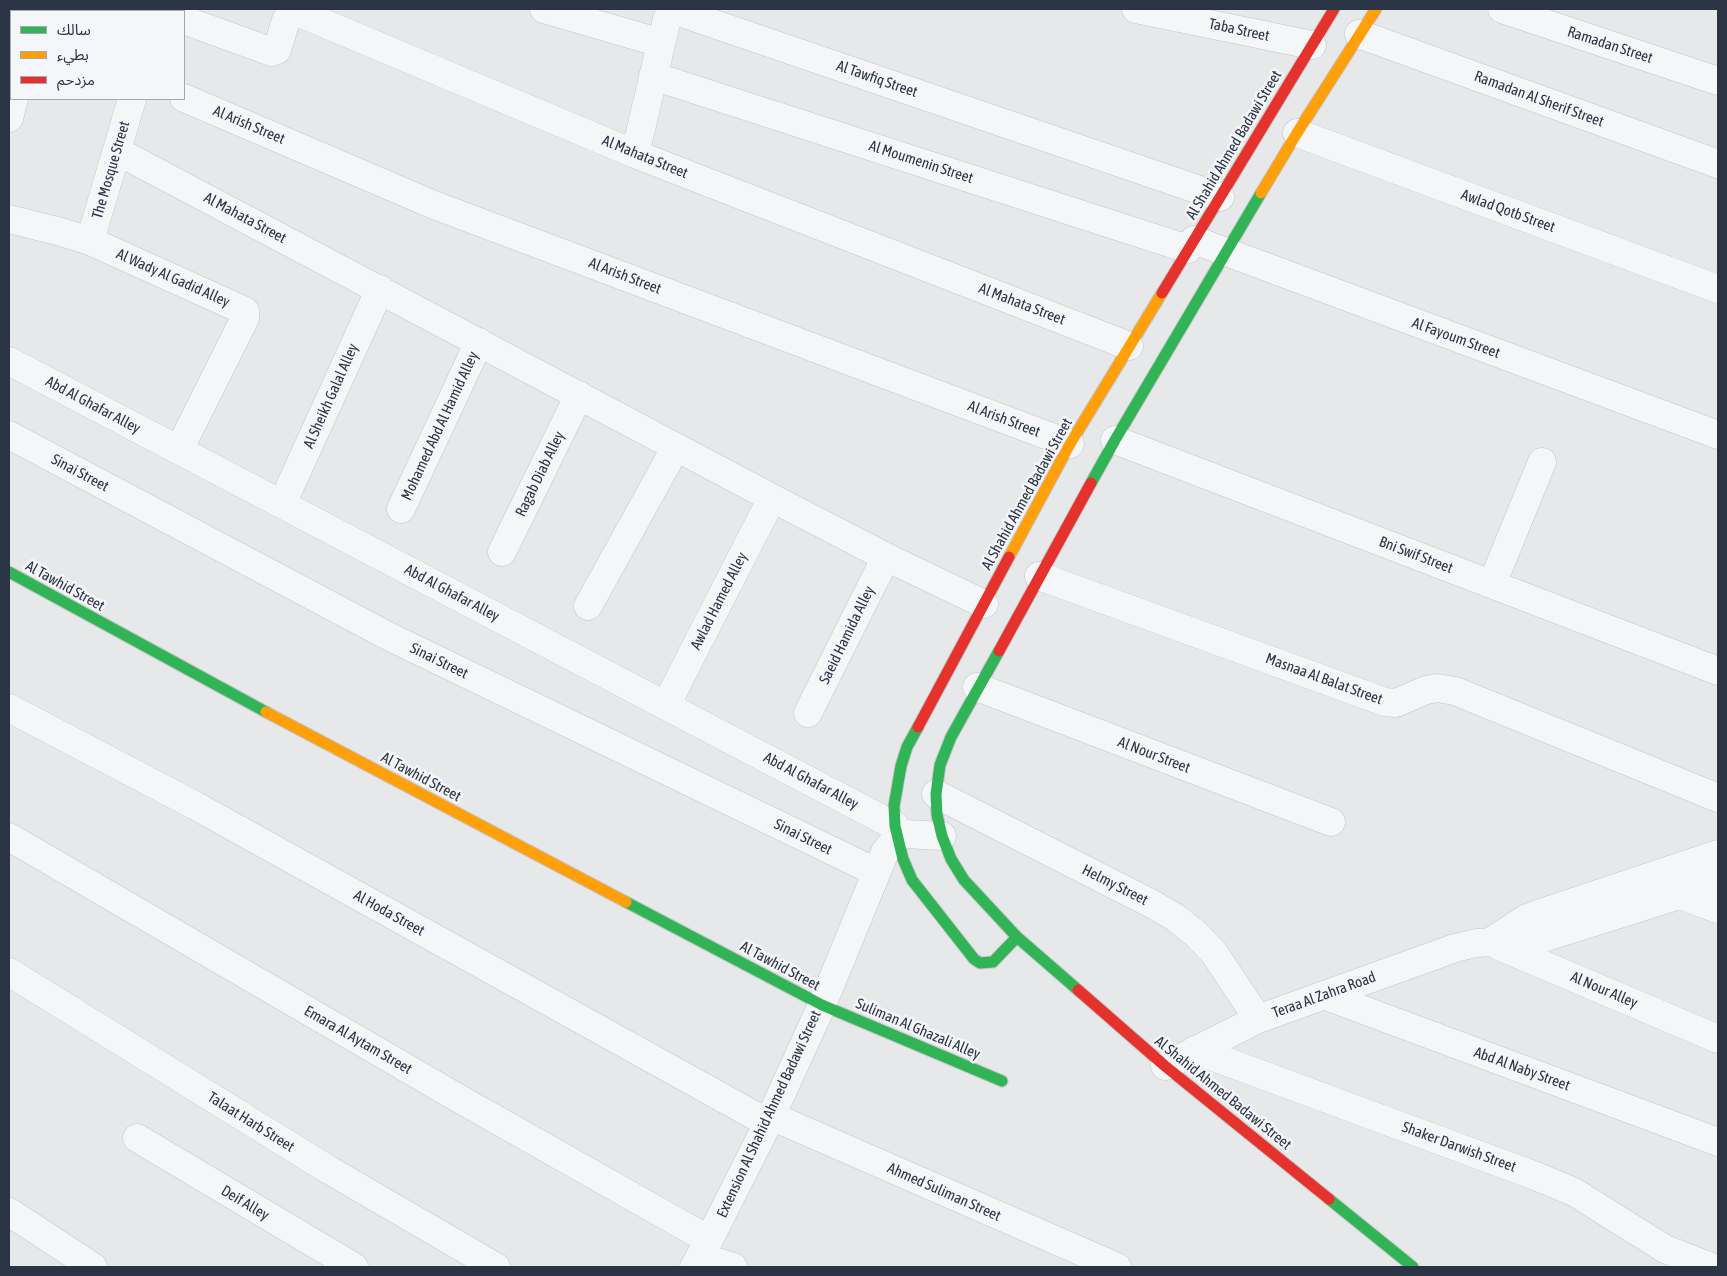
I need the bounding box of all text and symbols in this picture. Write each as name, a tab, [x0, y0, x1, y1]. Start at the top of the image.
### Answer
legend	[10, 10, 185, 100]
street label: Taba Street	[1207, 15, 1271, 45]
text: سالك	[57, 21, 91, 38]
street label: Ramadan Street	[1565, 23, 1655, 67]
text: بطيء	[57, 46, 89, 63]
street label: Al Tawfiq Street	[834, 57, 920, 101]
street label: Al Shahid Ahmed Badawi Street	[1182, 67, 1286, 223]
street label: Ramadan Al Sherif Street	[1472, 67, 1606, 131]
text: مزدحم	[57, 71, 95, 88]
street label: Al Arish Street	[210, 102, 288, 148]
street label: The Mosque Street	[88, 119, 134, 221]
street label: Al Mahata Street	[599, 132, 691, 182]
street label: Al Moumenin Street	[867, 137, 975, 187]
street label: Awlad Qotb Street	[1459, 186, 1557, 236]
street label: Al Mahata Street	[201, 189, 289, 247]
street label: Al Wady Al Gadid Alley	[114, 245, 232, 311]
street label: Al Arish Street	[586, 254, 664, 298]
street label: Al Mahata Street	[976, 279, 1068, 329]
street label: Al Fayoum Street	[1410, 314, 1502, 362]
street label: Al Sheikh Galal Alley	[300, 341, 362, 451]
street label: Mohamed Abd Al Hamid Alley	[398, 349, 482, 503]
street label: Abd Al Ghafar Alley	[43, 372, 143, 438]
street label: Al Arish Street	[965, 397, 1043, 441]
street label: Al Shahid Ahmed Badawi Street	[978, 415, 1076, 573]
street label: Ragab Diab Alley	[512, 428, 568, 520]
street label: Sinai Street	[48, 450, 112, 496]
street label: Bni Swif Street	[1377, 533, 1455, 577]
street label: Awlad Hamed Alley	[687, 549, 751, 653]
street label: Al Tawhid Street	[22, 557, 108, 615]
street label: Abd Al Ghafar Alley	[402, 560, 502, 626]
street label: Saeid Hamida Alley	[816, 583, 878, 687]
street label: Sinai Street	[407, 639, 471, 683]
street label: Masnaa Al Balat Street	[1263, 649, 1385, 709]
street label: Al Nour Street	[1115, 733, 1193, 777]
street label: Al Tawhid Street	[378, 748, 464, 806]
street label: Abd Al Ghafar Alley	[761, 748, 861, 814]
street label: Sinai Street	[771, 815, 835, 859]
street label: Helmy Street	[1079, 861, 1151, 909]
street label: Al Hoda Street	[350, 886, 428, 940]
street label: Al Tawhid Street	[737, 937, 823, 995]
street label: Teraa Al Zahra Road	[1270, 968, 1378, 1022]
street label: Al Nour Alley	[1568, 968, 1640, 1012]
street label: Suliman Al Ghazali Alley	[853, 995, 983, 1063]
street label: Emara Al Aytam Street	[301, 1002, 415, 1078]
street label: Extension Al Shahid Ahmed Badawi Street	[713, 1008, 825, 1220]
street label: Al Shahid Ahmed Badawi Street	[1151, 1032, 1295, 1154]
street label: Abd Al Naby Street	[1471, 1043, 1573, 1095]
street label: Talaat Harb Street	[204, 1088, 298, 1156]
street label: Shaker Darwish Street	[1400, 1118, 1518, 1176]
street label: Ahmed Suliman Street	[884, 1159, 1004, 1225]
street label: Deif Alley	[218, 1182, 272, 1224]

